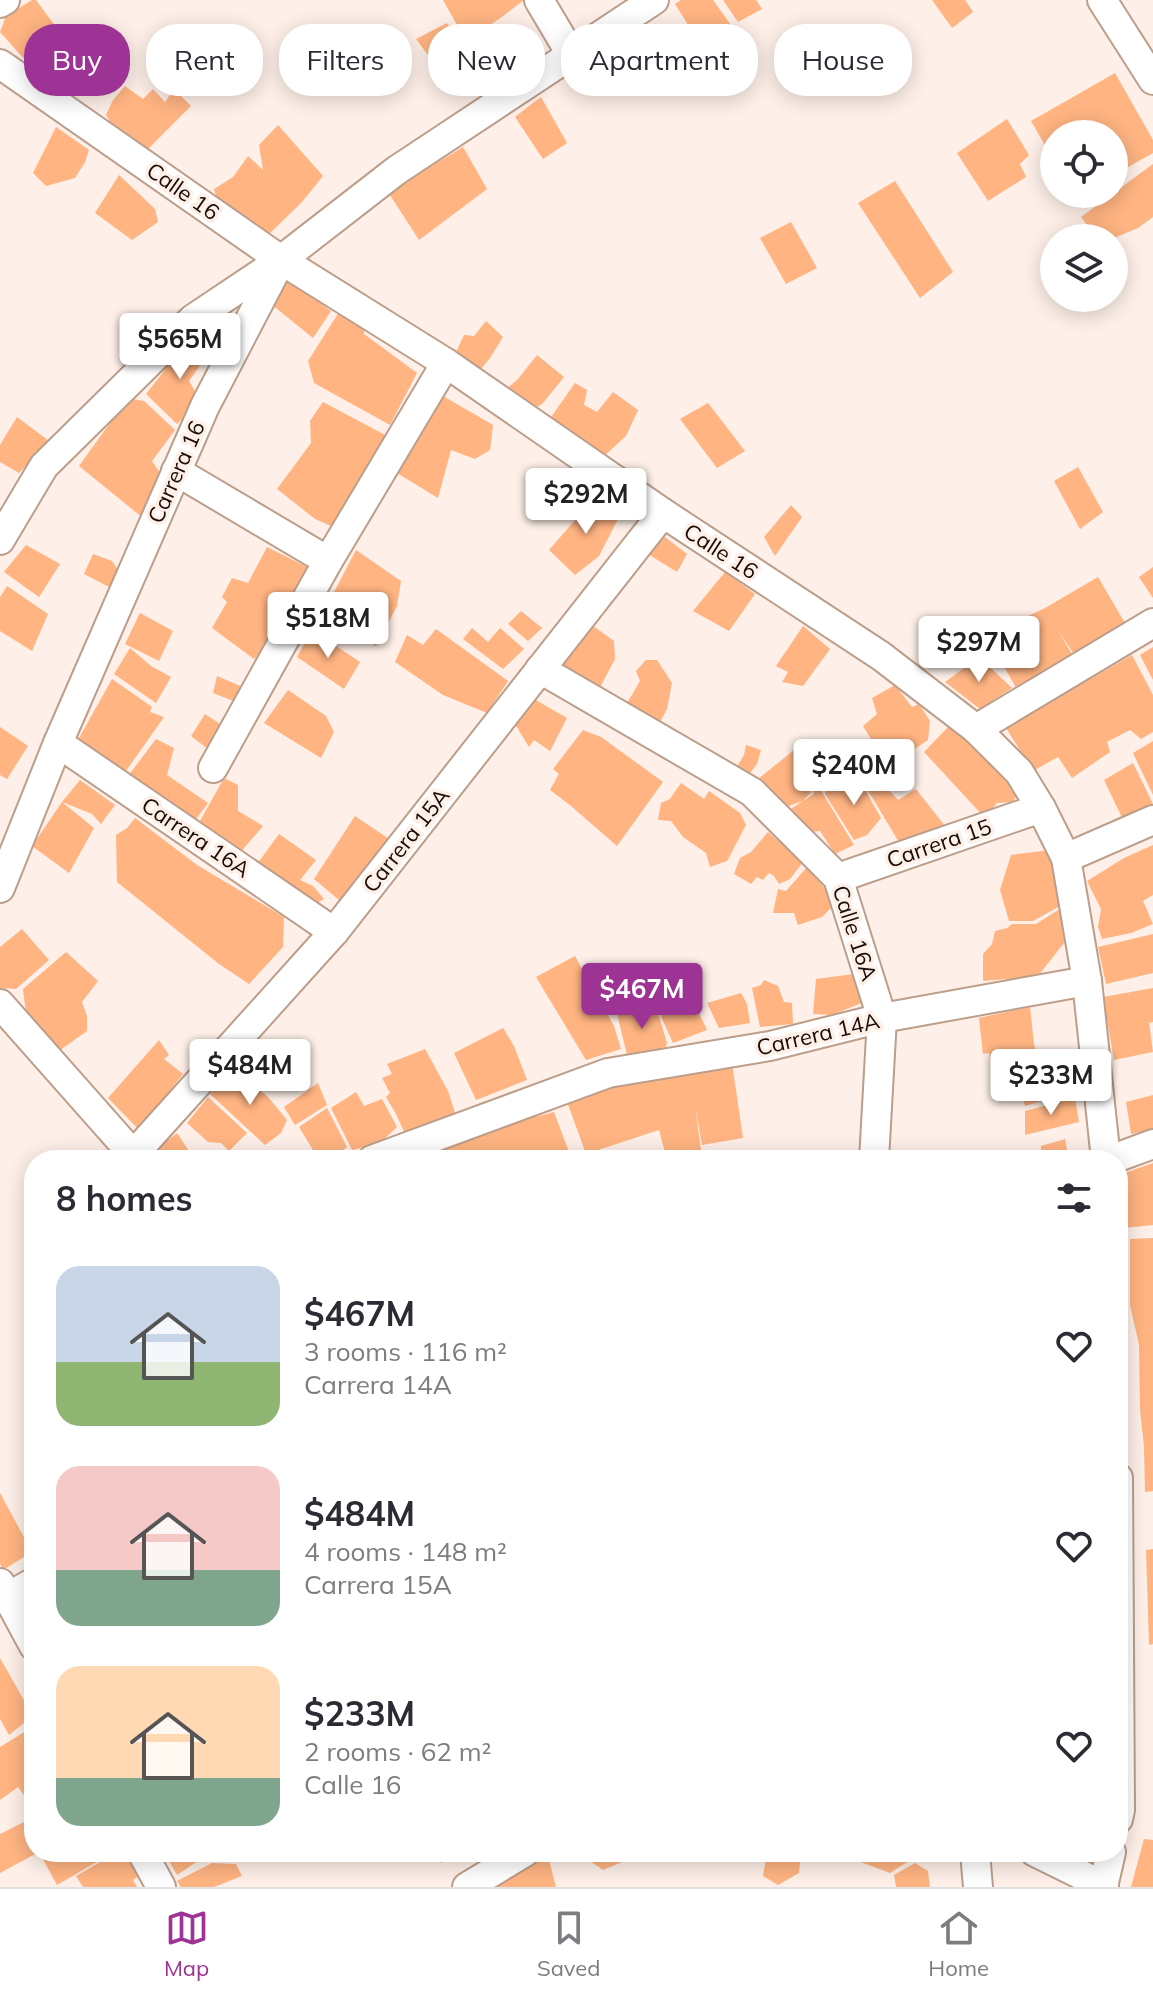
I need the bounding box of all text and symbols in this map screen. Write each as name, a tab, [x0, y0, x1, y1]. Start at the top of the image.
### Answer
chip: Buy	[24, 24, 130, 96]
chip: Rent	[146, 24, 263, 96]
chip: Filters	[279, 24, 412, 96]
chip: New	[428, 24, 545, 96]
chip: Apartment	[561, 24, 758, 96]
chip: House	[774, 24, 912, 96]
map controls	[1040, 120, 1128, 312]
button: locate	[1040, 120, 1128, 208]
street label: Calle 16	[141, 156, 225, 226]
button: layers	[1040, 224, 1128, 312]
pin: $565M	[124, 313, 236, 381]
text: $565M	[137, 322, 223, 355]
street label: Carrera 16	[141, 417, 211, 527]
pin: $292M	[530, 468, 642, 536]
text: $292M	[543, 477, 629, 510]
street label: Calle 16	[679, 517, 763, 585]
pin: $518M	[272, 592, 384, 660]
text: $518M	[285, 601, 371, 634]
pin: $297M	[923, 616, 1035, 684]
text: $297M	[936, 625, 1022, 658]
pin: $240M	[798, 739, 910, 807]
text: $240M	[811, 748, 897, 781]
street label: Carrera 15A	[356, 782, 456, 898]
street label: Carrera 16A	[136, 790, 256, 884]
street label: Carrera 15	[883, 812, 995, 874]
street label: Calle 16A	[826, 882, 884, 984]
pin: $467M	[586, 963, 698, 1031]
text: $467M	[599, 972, 685, 1005]
street label: Carrera 14A	[754, 1006, 882, 1062]
pin: $484M	[194, 1039, 306, 1107]
text: $484M	[207, 1048, 293, 1081]
pin: $233M	[995, 1049, 1107, 1117]
text: $233M	[1008, 1058, 1094, 1091]
icon: filters	[1052, 1176, 1096, 1220]
text: 8 homes	[56, 1177, 193, 1220]
text: $467M	[304, 1292, 415, 1335]
icon: home	[120, 1298, 216, 1394]
icon: heart	[1052, 1324, 1096, 1368]
text: 3 rooms · 116 m²	[304, 1335, 507, 1368]
text: Carrera 14A	[304, 1368, 452, 1401]
text: $484M	[304, 1492, 415, 1535]
icon: home	[120, 1498, 216, 1594]
icon: heart	[1052, 1524, 1096, 1568]
text: 4 rooms · 148 m²	[304, 1535, 507, 1568]
text: Carrera 15A	[304, 1568, 452, 1601]
text: $233M	[304, 1692, 415, 1735]
icon: home	[120, 1698, 216, 1794]
icon: heart	[1052, 1724, 1096, 1768]
text: 2 rooms · 62 m²	[304, 1735, 491, 1768]
text: Calle 16	[304, 1768, 401, 1801]
tab: Map	[164, 1906, 209, 1982]
tab: Saved	[537, 1906, 601, 1982]
tab: Home	[928, 1906, 989, 1982]

